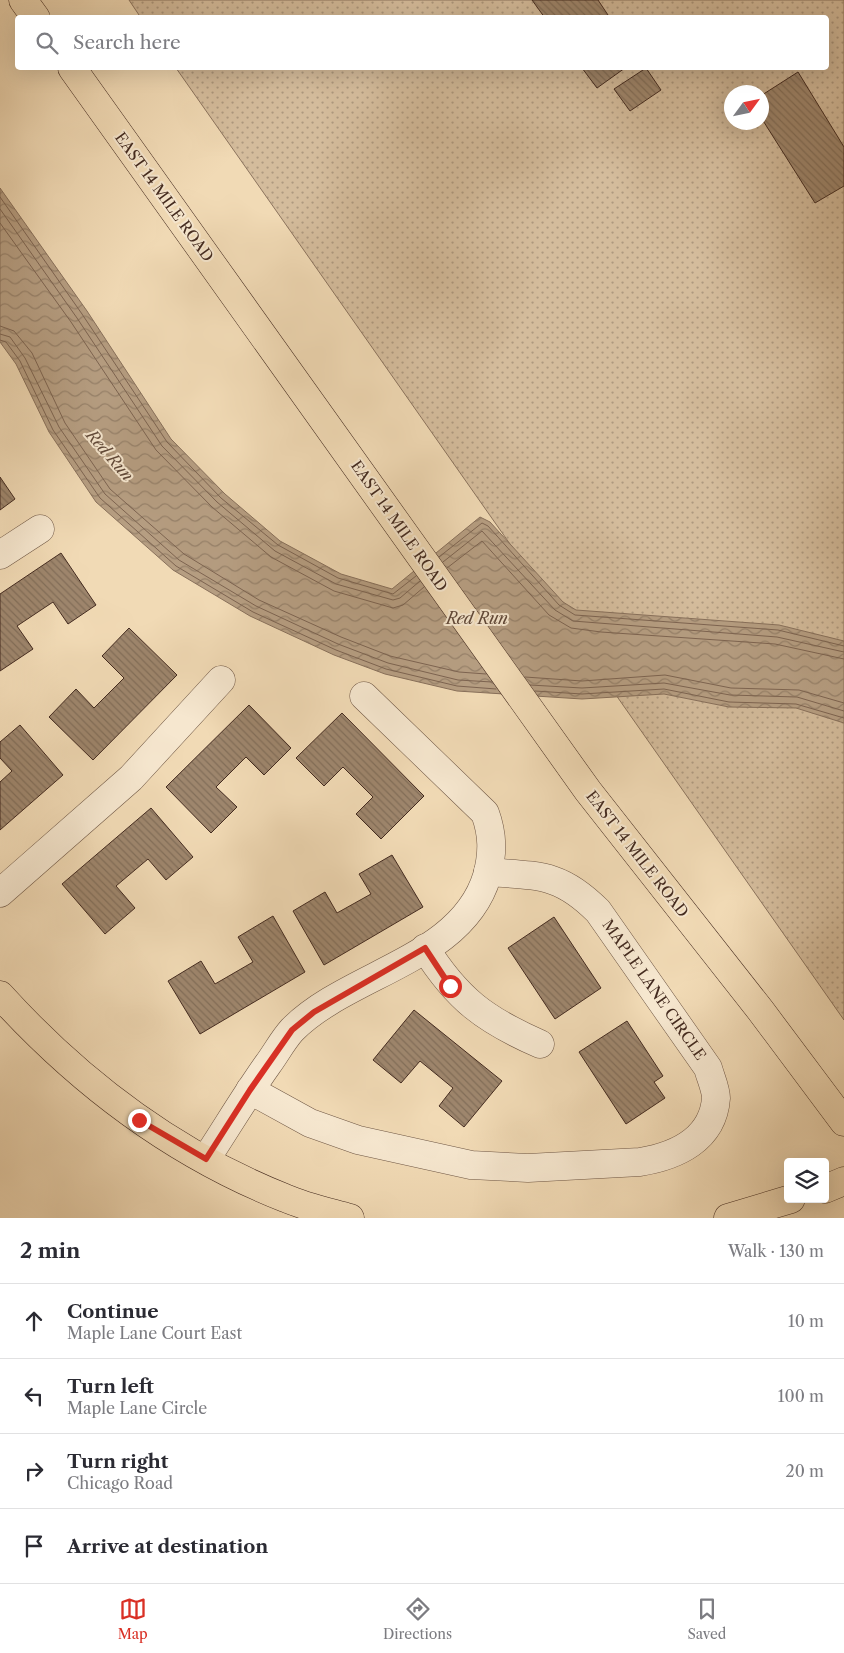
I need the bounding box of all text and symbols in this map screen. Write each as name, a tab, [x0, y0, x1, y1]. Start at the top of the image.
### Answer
search box	[15, 15, 829, 70]
icon: search	[33, 29, 61, 57]
text: Search here	[73, 31, 181, 54]
north arrow	[724, 85, 769, 130]
street label: EAST 14 MILE ROAD	[111, 128, 218, 265]
water label: Red Run	[81, 424, 138, 485]
street label: EAST 14 MILE ROAD	[347, 457, 452, 595]
water label: Red Run	[444, 608, 508, 628]
street label: EAST 14 MILE ROAD	[582, 787, 693, 921]
street label: MAPLE LANE CIRCLE	[599, 916, 710, 1064]
route start	[439, 975, 462, 998]
route end	[128, 1109, 151, 1132]
map controls	[784, 1158, 829, 1203]
button: layers	[784, 1158, 829, 1203]
text: 2 min	[20, 1238, 80, 1263]
text: Walk · 130 m	[728, 1241, 824, 1261]
text: Continue	[67, 1300, 159, 1323]
icon: ahead	[20, 1307, 48, 1335]
text: 10 m	[788, 1311, 824, 1331]
text: Maple Lane Court East	[67, 1323, 242, 1343]
text: Turn left	[67, 1375, 154, 1398]
icon: left	[20, 1382, 48, 1410]
text: 100 m	[778, 1386, 824, 1406]
text: Maple Lane Circle	[67, 1398, 207, 1418]
text: Turn right	[67, 1450, 168, 1473]
icon: right	[20, 1457, 48, 1485]
text: 20 m	[785, 1461, 824, 1481]
text: Chicago Road	[67, 1473, 173, 1493]
icon: arrive	[20, 1532, 48, 1560]
text: Arrive at destination	[67, 1535, 268, 1558]
tab: Map	[118, 1595, 148, 1643]
tab: Directions	[383, 1595, 452, 1643]
tab: Saved	[687, 1595, 726, 1643]

